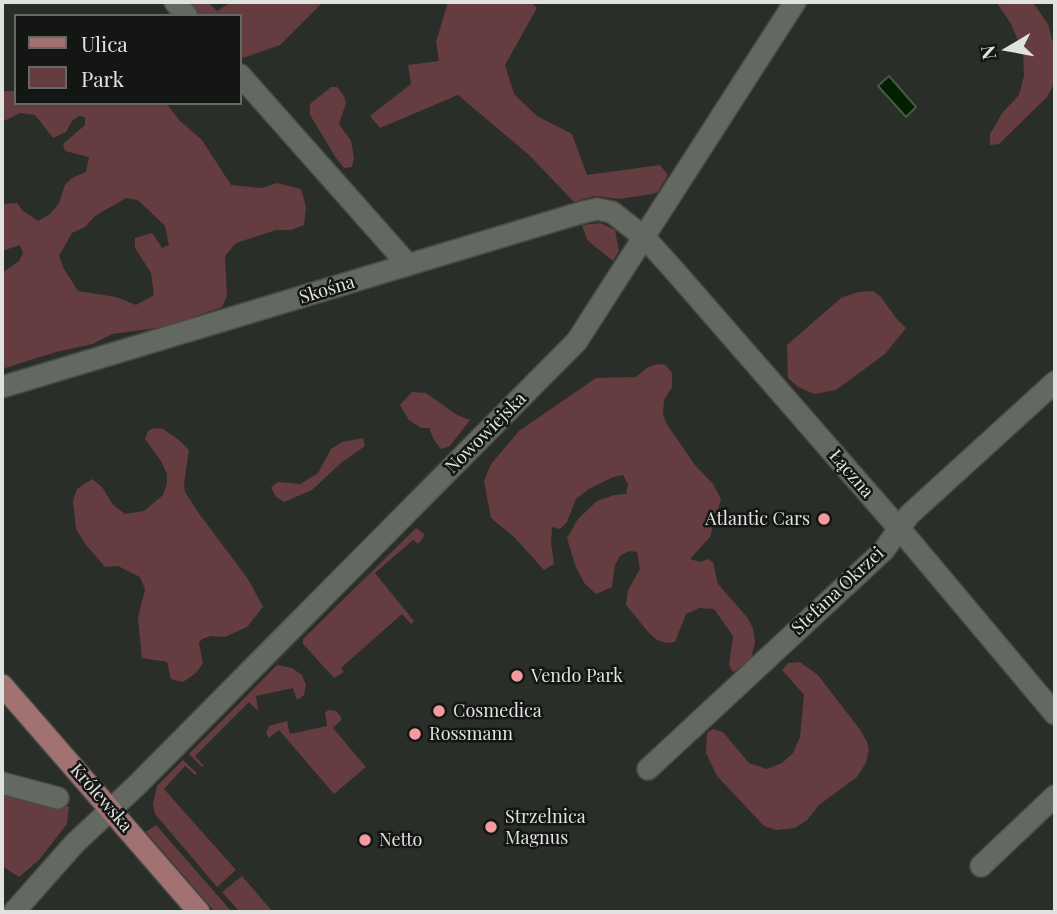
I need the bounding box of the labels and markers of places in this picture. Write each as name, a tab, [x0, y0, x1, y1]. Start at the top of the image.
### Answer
place label: Atlantic Cars	[705, 508, 810, 530]
marker: Atlantic Cars	[816, 511, 832, 527]
place label: Vendo Park	[531, 665, 623, 687]
marker: Vendo Park	[509, 668, 525, 684]
place label: Cosmedica	[453, 700, 542, 722]
marker: Cosmedica	[431, 703, 447, 719]
place label: Rossmann	[429, 723, 513, 745]
marker: Rossmann	[407, 726, 423, 742]
place label: Strzelnica Magnus	[505, 806, 586, 848]
marker: Strzelnica Magnus	[483, 819, 499, 835]
place label: Netto	[379, 829, 422, 851]
marker: Netto	[357, 832, 373, 848]

